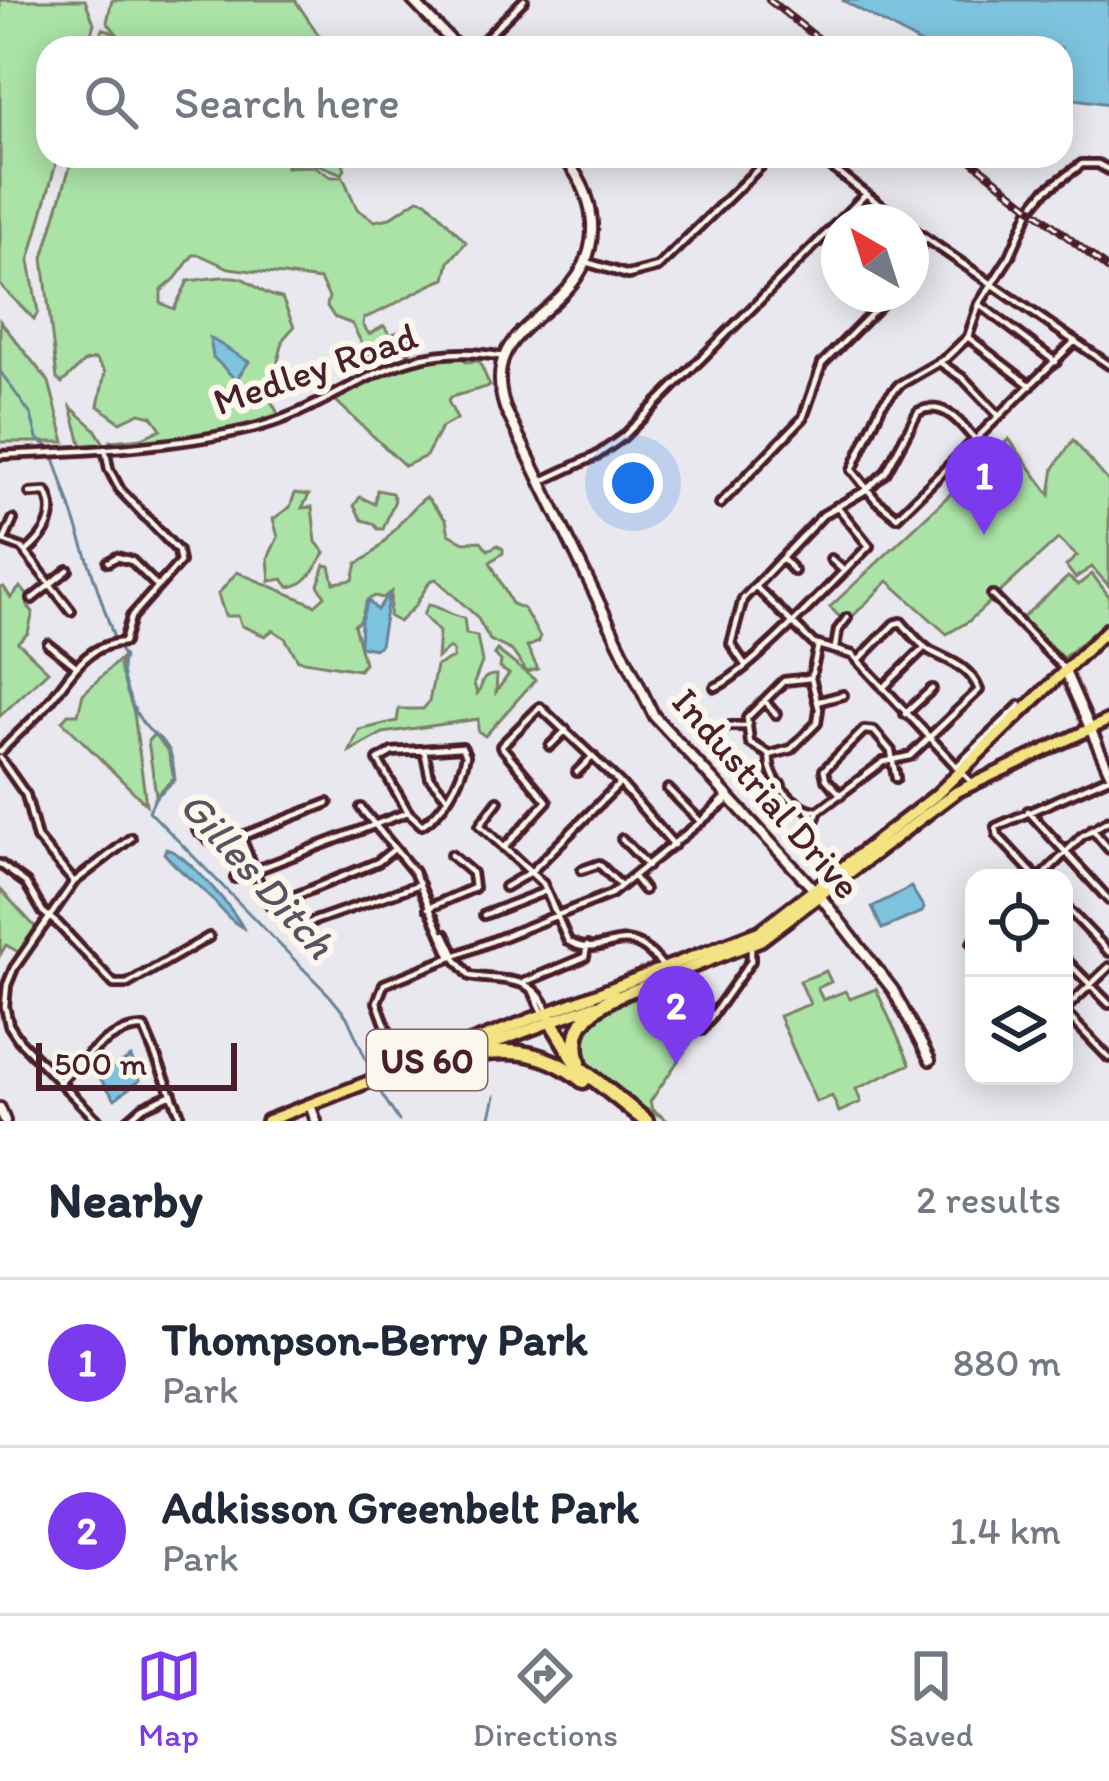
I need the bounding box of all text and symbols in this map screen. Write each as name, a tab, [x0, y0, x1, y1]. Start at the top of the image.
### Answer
search box	[36, 36, 1073, 168]
icon: search	[78, 69, 144, 135]
text: Search here	[174, 75, 400, 129]
north arrow	[821, 204, 929, 312]
street label: Medley Road	[207, 311, 424, 425]
pin: 1	[945, 436, 1023, 535]
your location	[603, 453, 663, 513]
street label: Industrial Drive	[662, 678, 871, 908]
water label: Gilles Ditch	[169, 780, 346, 969]
map controls	[965, 869, 1073, 1085]
button: locate	[965, 869, 1073, 977]
pin: 2	[637, 966, 715, 1065]
button: layers	[965, 977, 1073, 1085]
road number: US 60	[367, 1030, 487, 1090]
scale bar	[36, 1037, 237, 1090]
text: 500 m	[54, 1044, 147, 1083]
text: Nearby	[48, 1169, 203, 1230]
text: 2 results	[916, 1176, 1061, 1223]
text: Thompson-Berry Park	[162, 1312, 587, 1366]
text: 1	[78, 1339, 96, 1386]
text: 880 m	[953, 1339, 1061, 1386]
text: Park	[162, 1366, 239, 1413]
text: Adkisson Greenbelt Park	[162, 1480, 639, 1534]
text: 2	[77, 1507, 97, 1554]
text: 1.4 km	[950, 1507, 1061, 1554]
text: Park	[162, 1534, 239, 1581]
tab: Map	[136, 1643, 202, 1754]
tab: Directions	[473, 1643, 618, 1754]
tab: Saved	[889, 1643, 973, 1754]

